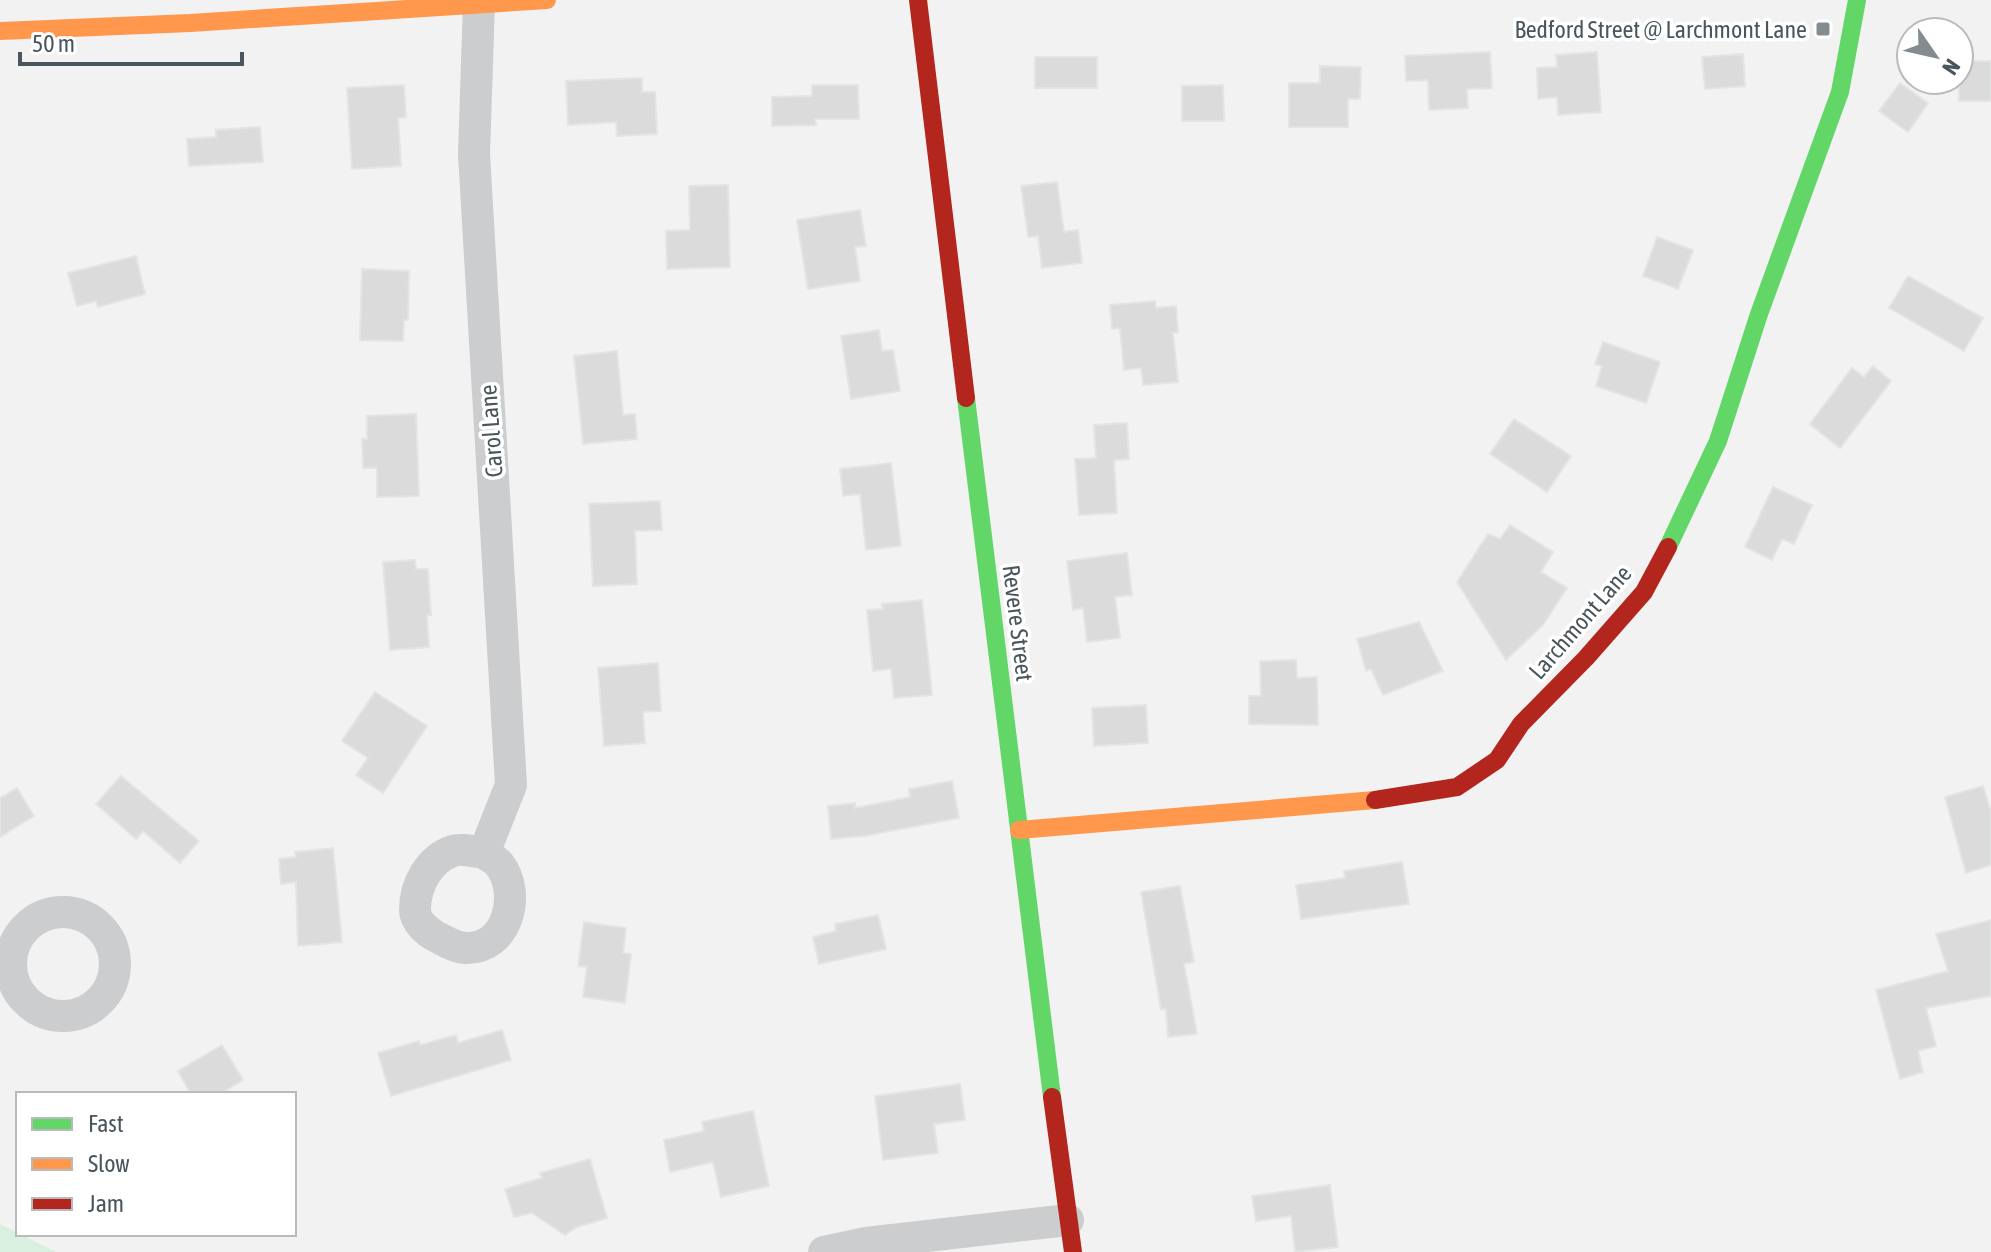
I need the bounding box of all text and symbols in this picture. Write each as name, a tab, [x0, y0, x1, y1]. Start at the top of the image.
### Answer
scale bar	[20, 16, 242, 66]
place label: Bedford Street @ Larchmont Lane	[1514, 16, 1807, 43]
north arrow	[1895, 16, 1975, 96]
marker: Bedford Street @ Larchmont Lane	[1814, 20, 1832, 38]
text: 50 m	[32, 30, 75, 57]
text: N	[1937, 55, 1966, 80]
street label: Carol Lane	[474, 384, 508, 478]
street label: Larchmont Lane	[1523, 560, 1637, 684]
street label: Revere Street	[997, 563, 1039, 683]
legend	[16, 1092, 296, 1236]
text: Fast	[88, 1110, 124, 1137]
text: Slow	[88, 1150, 130, 1177]
text: Jam	[88, 1190, 124, 1217]

